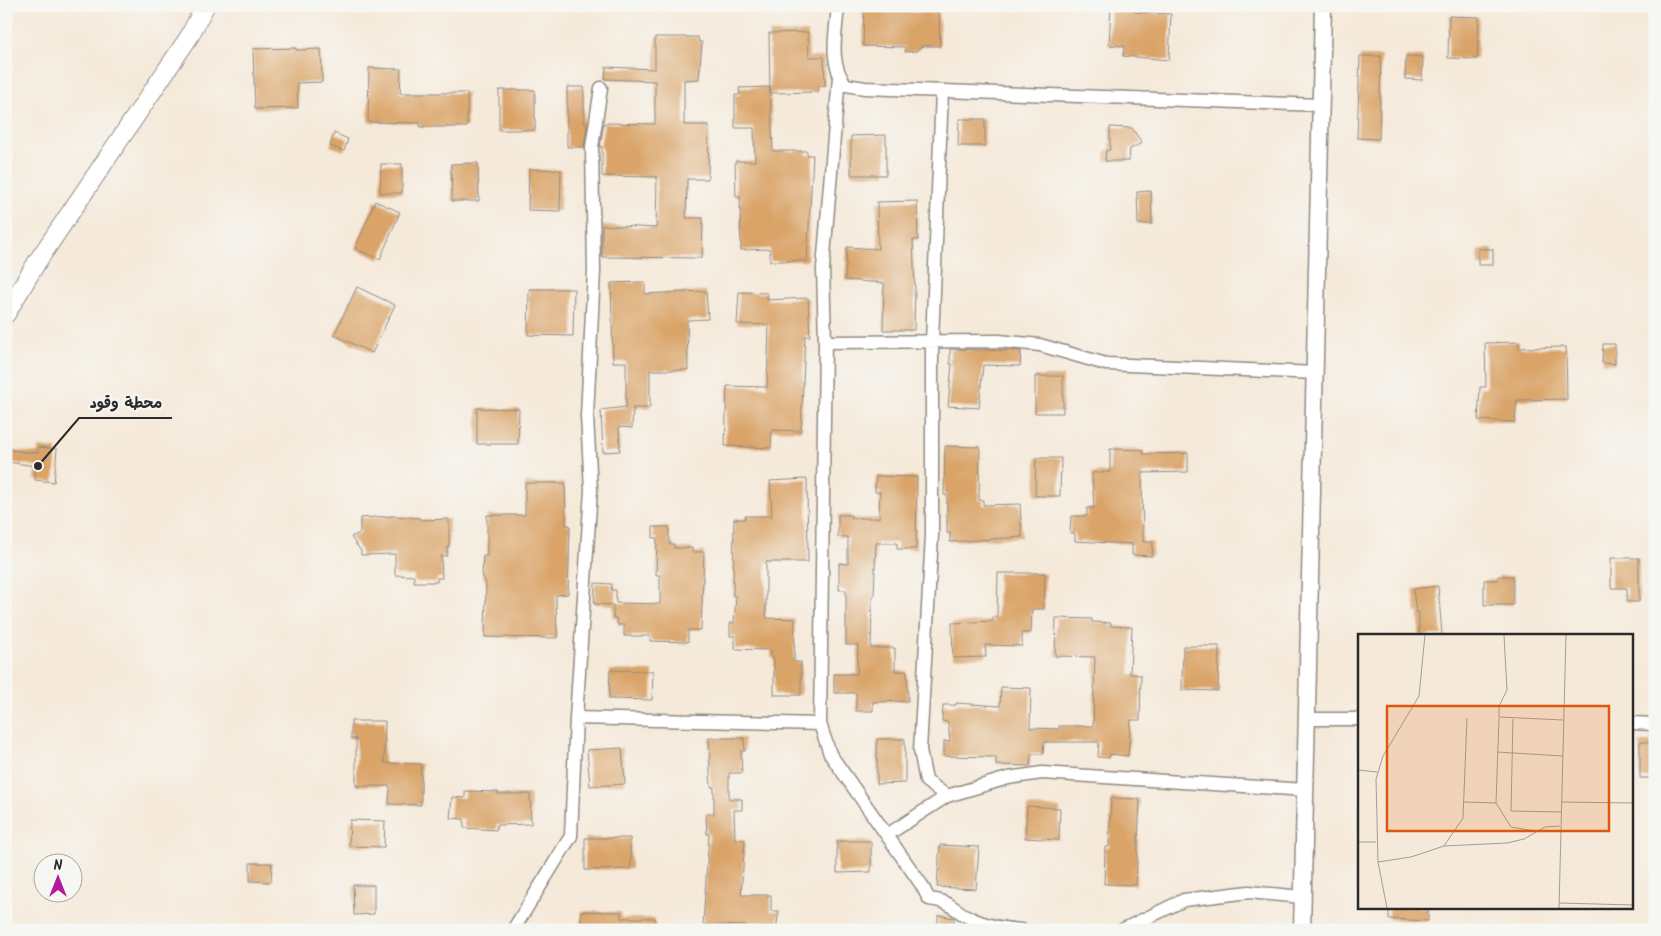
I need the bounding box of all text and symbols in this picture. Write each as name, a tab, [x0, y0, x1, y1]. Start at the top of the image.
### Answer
callout: محطة وقود	[79, 388, 172, 418]
text: محطة وقود	[90, 392, 162, 416]
inset map	[1358, 634, 1634, 908]
north arrow	[32, 854, 82, 904]
text: N	[54, 855, 63, 877]

